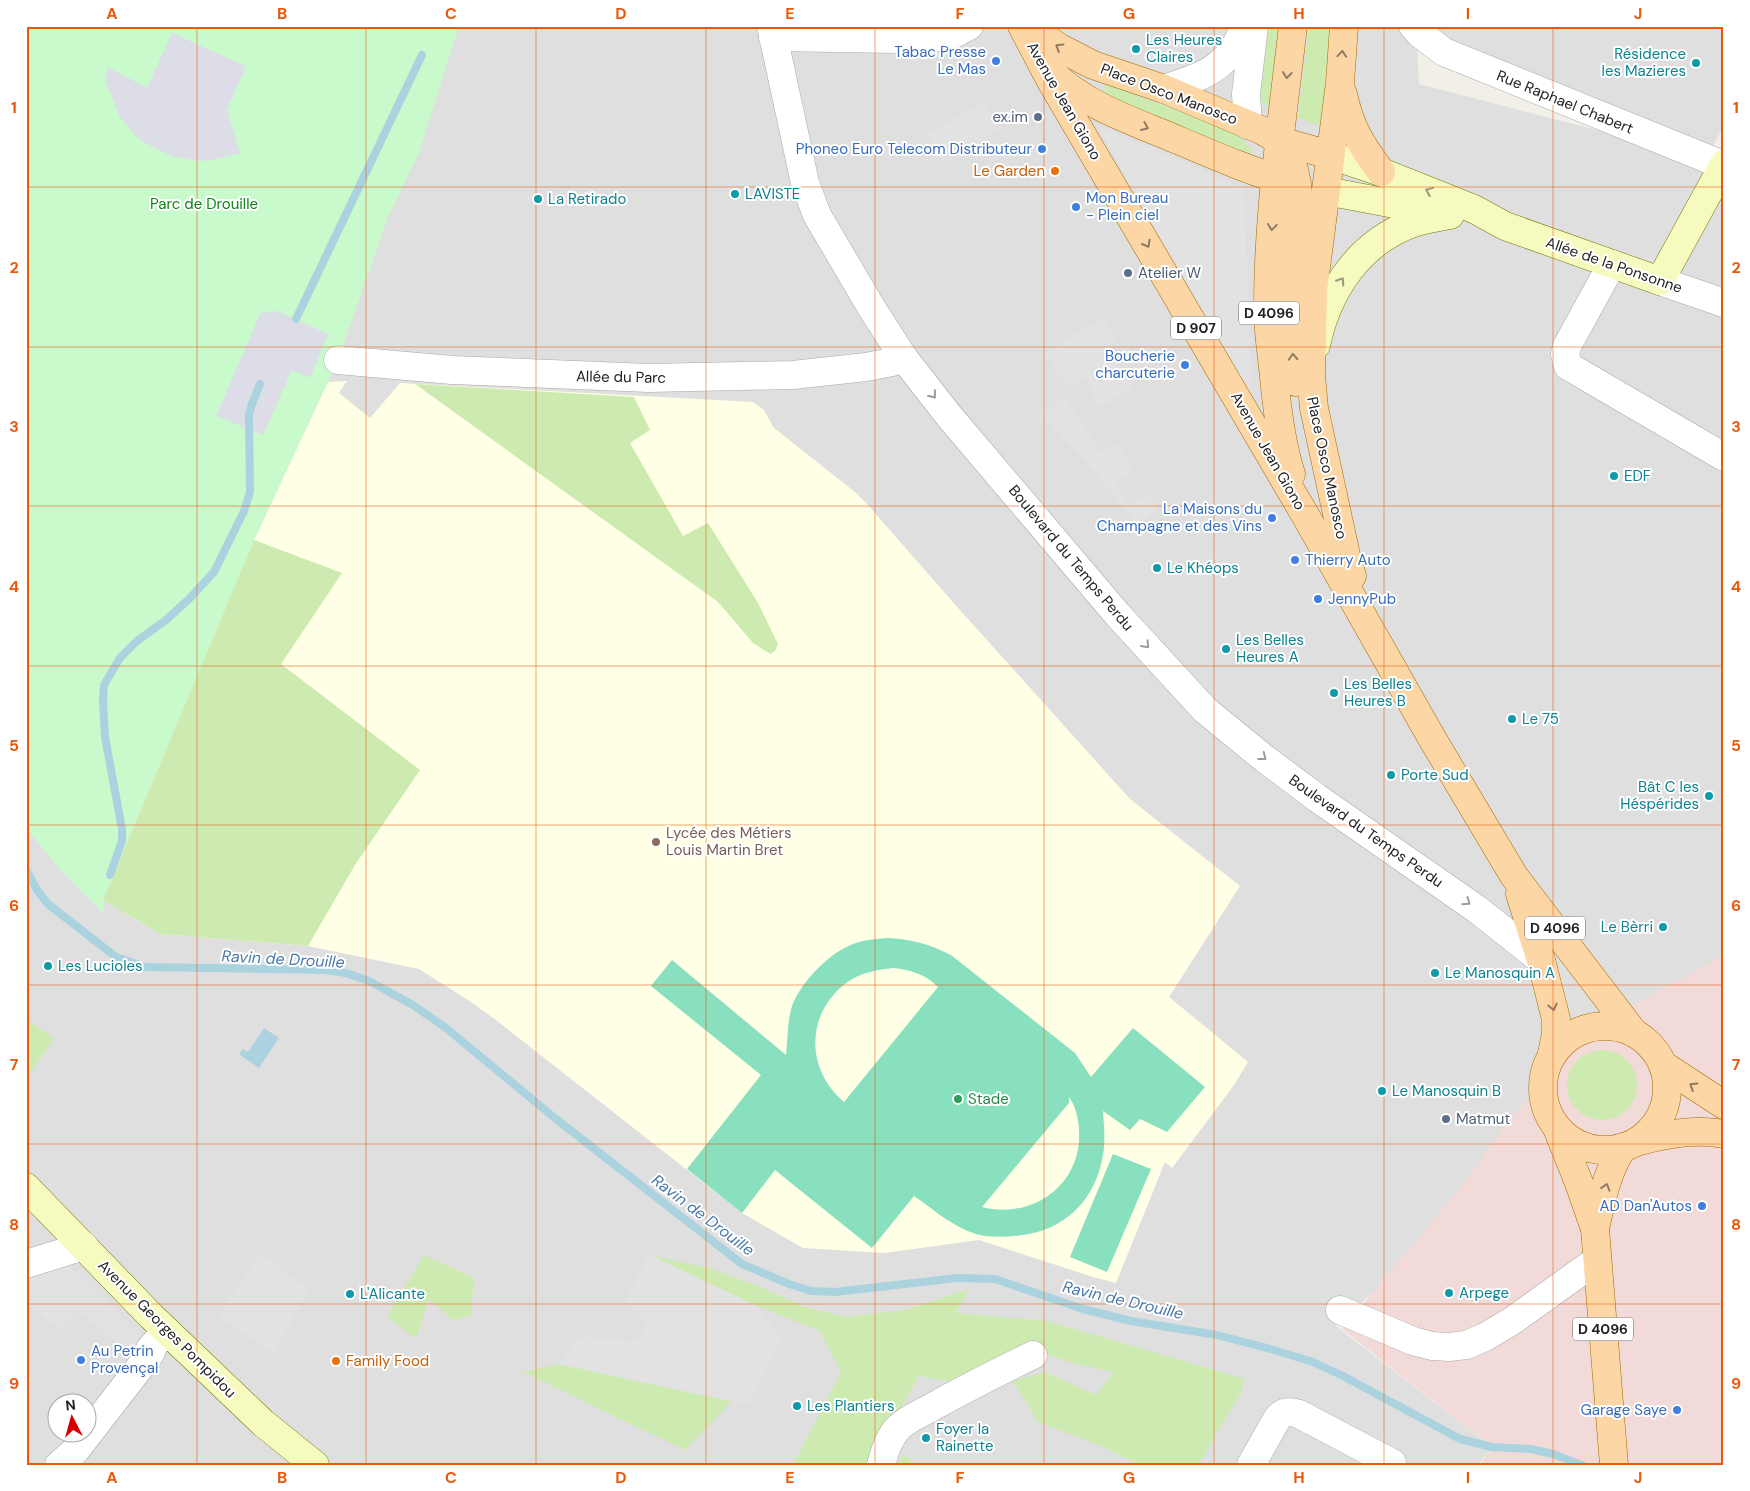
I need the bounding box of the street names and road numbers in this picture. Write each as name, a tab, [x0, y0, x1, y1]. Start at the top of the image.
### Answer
street label: Avenue Jean Giono	[1022, 38, 1106, 164]
street label: Place Osco Manosco	[1098, 59, 1240, 129]
street label: Rue Raphael Chabert	[1494, 65, 1636, 139]
street label: Allée de la Ponsonne	[1543, 232, 1685, 298]
road number: D 4096	[1239, 302, 1299, 324]
road number: D 907	[1171, 316, 1221, 339]
street label: Allée du Parc	[576, 366, 666, 388]
street label: Avenue Jean Giono	[1226, 388, 1310, 514]
street label: Place Osco Manosco	[1302, 395, 1352, 541]
street label: Boulevard du Temps Perdu	[1004, 481, 1138, 635]
street label: Boulevard du Temps Perdu	[1285, 770, 1447, 892]
road number: D 4096	[1525, 916, 1585, 940]
street label: Avenue Georges Pompidou	[94, 1256, 240, 1402]
road number: D 4096	[1573, 1318, 1633, 1340]

